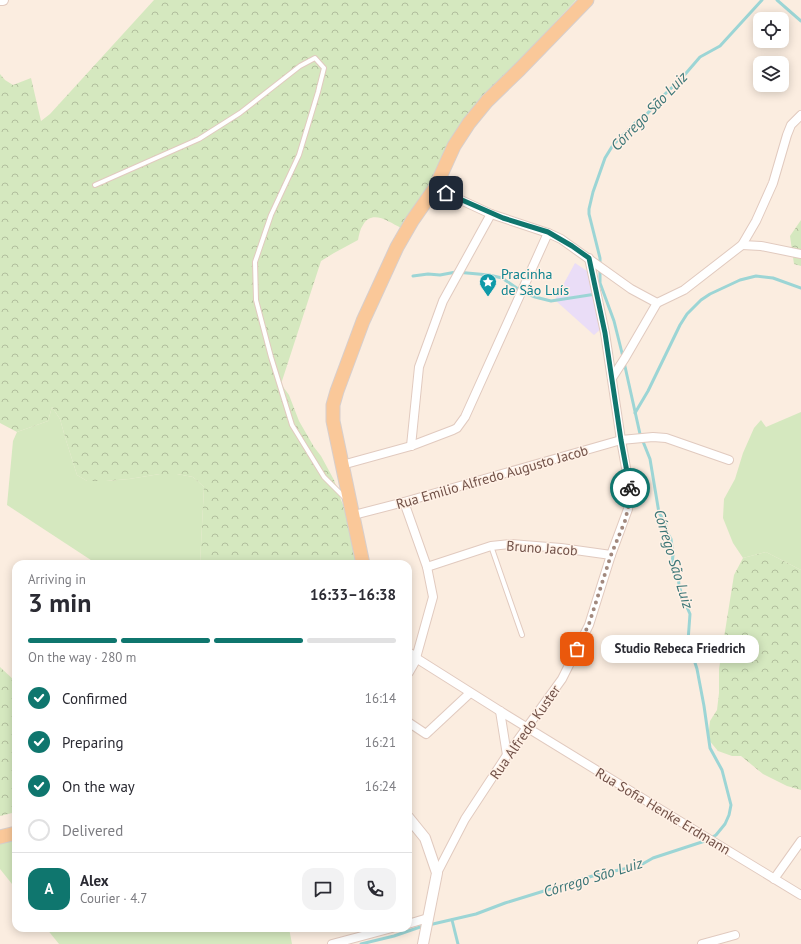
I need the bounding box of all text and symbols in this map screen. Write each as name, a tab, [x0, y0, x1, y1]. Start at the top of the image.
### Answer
map controls	[753, 12, 789, 92]
button: locate	[753, 12, 789, 48]
button: layers	[753, 56, 789, 92]
water label: Córrego São Luiz	[607, 67, 692, 154]
pin	[429, 176, 463, 210]
icon: home	[435, 182, 457, 204]
place label: Pracinha de São Luís	[501, 265, 569, 299]
place icon: Pracinha de São Luís	[478, 272, 498, 297]
street label: Rua Emilio Alfredo Augusto Jacob	[394, 441, 590, 513]
courier	[610, 468, 650, 508]
icon: bike	[619, 477, 641, 499]
water label: Córrego São Luiz	[650, 507, 698, 611]
street label: Bruno Jacob	[506, 537, 578, 559]
text: Arriving in	[28, 571, 86, 588]
text: 16:33–16:38	[310, 585, 396, 604]
text: 3 min	[28, 586, 91, 619]
pin	[560, 632, 594, 666]
callout: Studio Rebeca Friedrich	[601, 635, 759, 663]
icon: bag	[566, 638, 588, 660]
text: Studio Rebeca Friedrich	[615, 640, 745, 657]
text: On the way · 280 m	[28, 649, 136, 666]
street label: Rua Alfredo Kuster	[486, 681, 564, 783]
icon: check	[28, 687, 50, 709]
text: Confirmed	[62, 689, 127, 708]
text: 16:14	[365, 690, 396, 707]
icon: check	[28, 731, 50, 753]
text: Preparing	[62, 733, 124, 752]
text: 16:21	[365, 734, 396, 751]
street label: Rua Sofia Henke Erdmann	[592, 763, 734, 859]
icon: check	[28, 775, 50, 797]
text: On the way	[62, 777, 135, 796]
text: 16:24	[365, 778, 396, 795]
text: Delivered	[62, 821, 123, 840]
water label: Córrego São Luiz	[541, 853, 645, 901]
button: chat	[302, 868, 344, 910]
button: phone	[354, 868, 396, 910]
text: Alex	[80, 871, 109, 890]
text: A	[44, 879, 54, 898]
text: Courier · 4.7	[80, 890, 147, 907]

